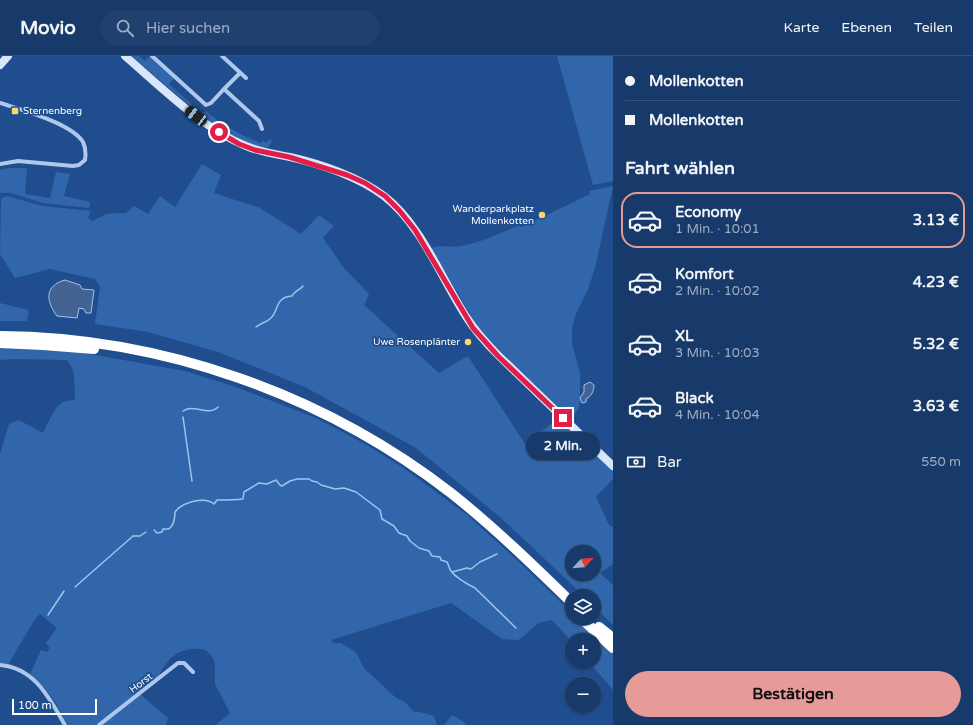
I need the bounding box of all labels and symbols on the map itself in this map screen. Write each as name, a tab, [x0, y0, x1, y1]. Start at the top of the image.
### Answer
car	[183, 104, 209, 128]
place label: Sternenberg	[23, 105, 82, 117]
marker: Sternenberg	[10, 106, 20, 116]
route start	[210, 123, 228, 141]
place label: Wanderparkplatz Mollenkotten	[452, 203, 534, 227]
marker: Wanderparkplatz Mollenkotten	[537, 210, 547, 220]
place label: Uwe Rosenplänter	[373, 336, 460, 348]
marker: Uwe Rosenplänter	[463, 337, 473, 347]
route end	[554, 409, 572, 427]
callout: 2 Min.	[526, 432, 600, 460]
north arrow	[565, 545, 601, 581]
street label: Horst	[127, 670, 155, 696]
scale bar	[12, 697, 97, 716]

